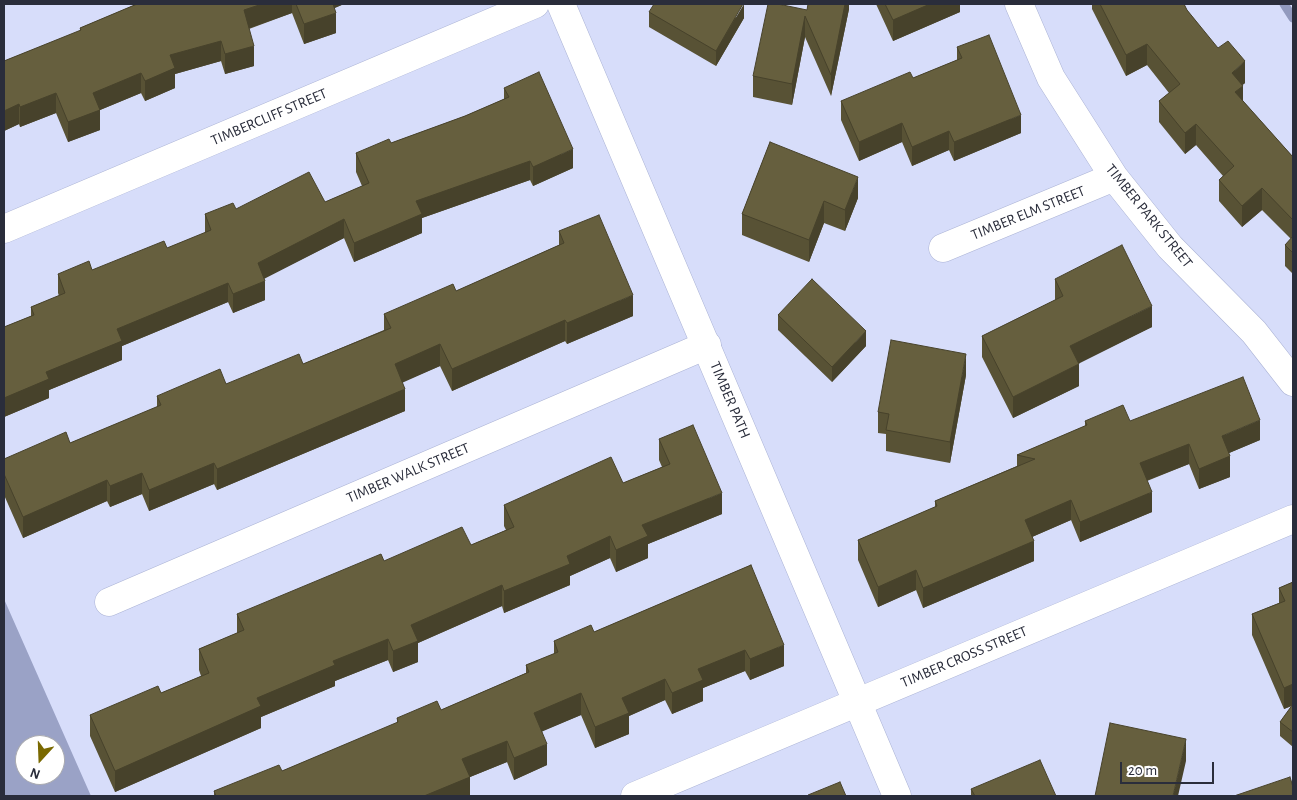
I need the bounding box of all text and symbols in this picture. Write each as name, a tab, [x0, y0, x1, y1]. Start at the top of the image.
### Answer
street label: TIMBERCLIFF STREET	[208, 84, 330, 150]
street label: TIMBER PARK STREET	[1102, 160, 1196, 272]
street label: TIMBER ELM STREET	[968, 182, 1088, 244]
street label: TIMBER PATH	[706, 359, 754, 441]
street label: TIMBER WALK STREET	[344, 439, 472, 507]
street label: TIMBER CROSS STREET	[898, 622, 1030, 692]
north arrow	[15, 735, 65, 785]
scale bar	[1122, 752, 1216, 784]
text: 20 m	[1128, 763, 1157, 778]
text: N	[28, 765, 42, 781]

